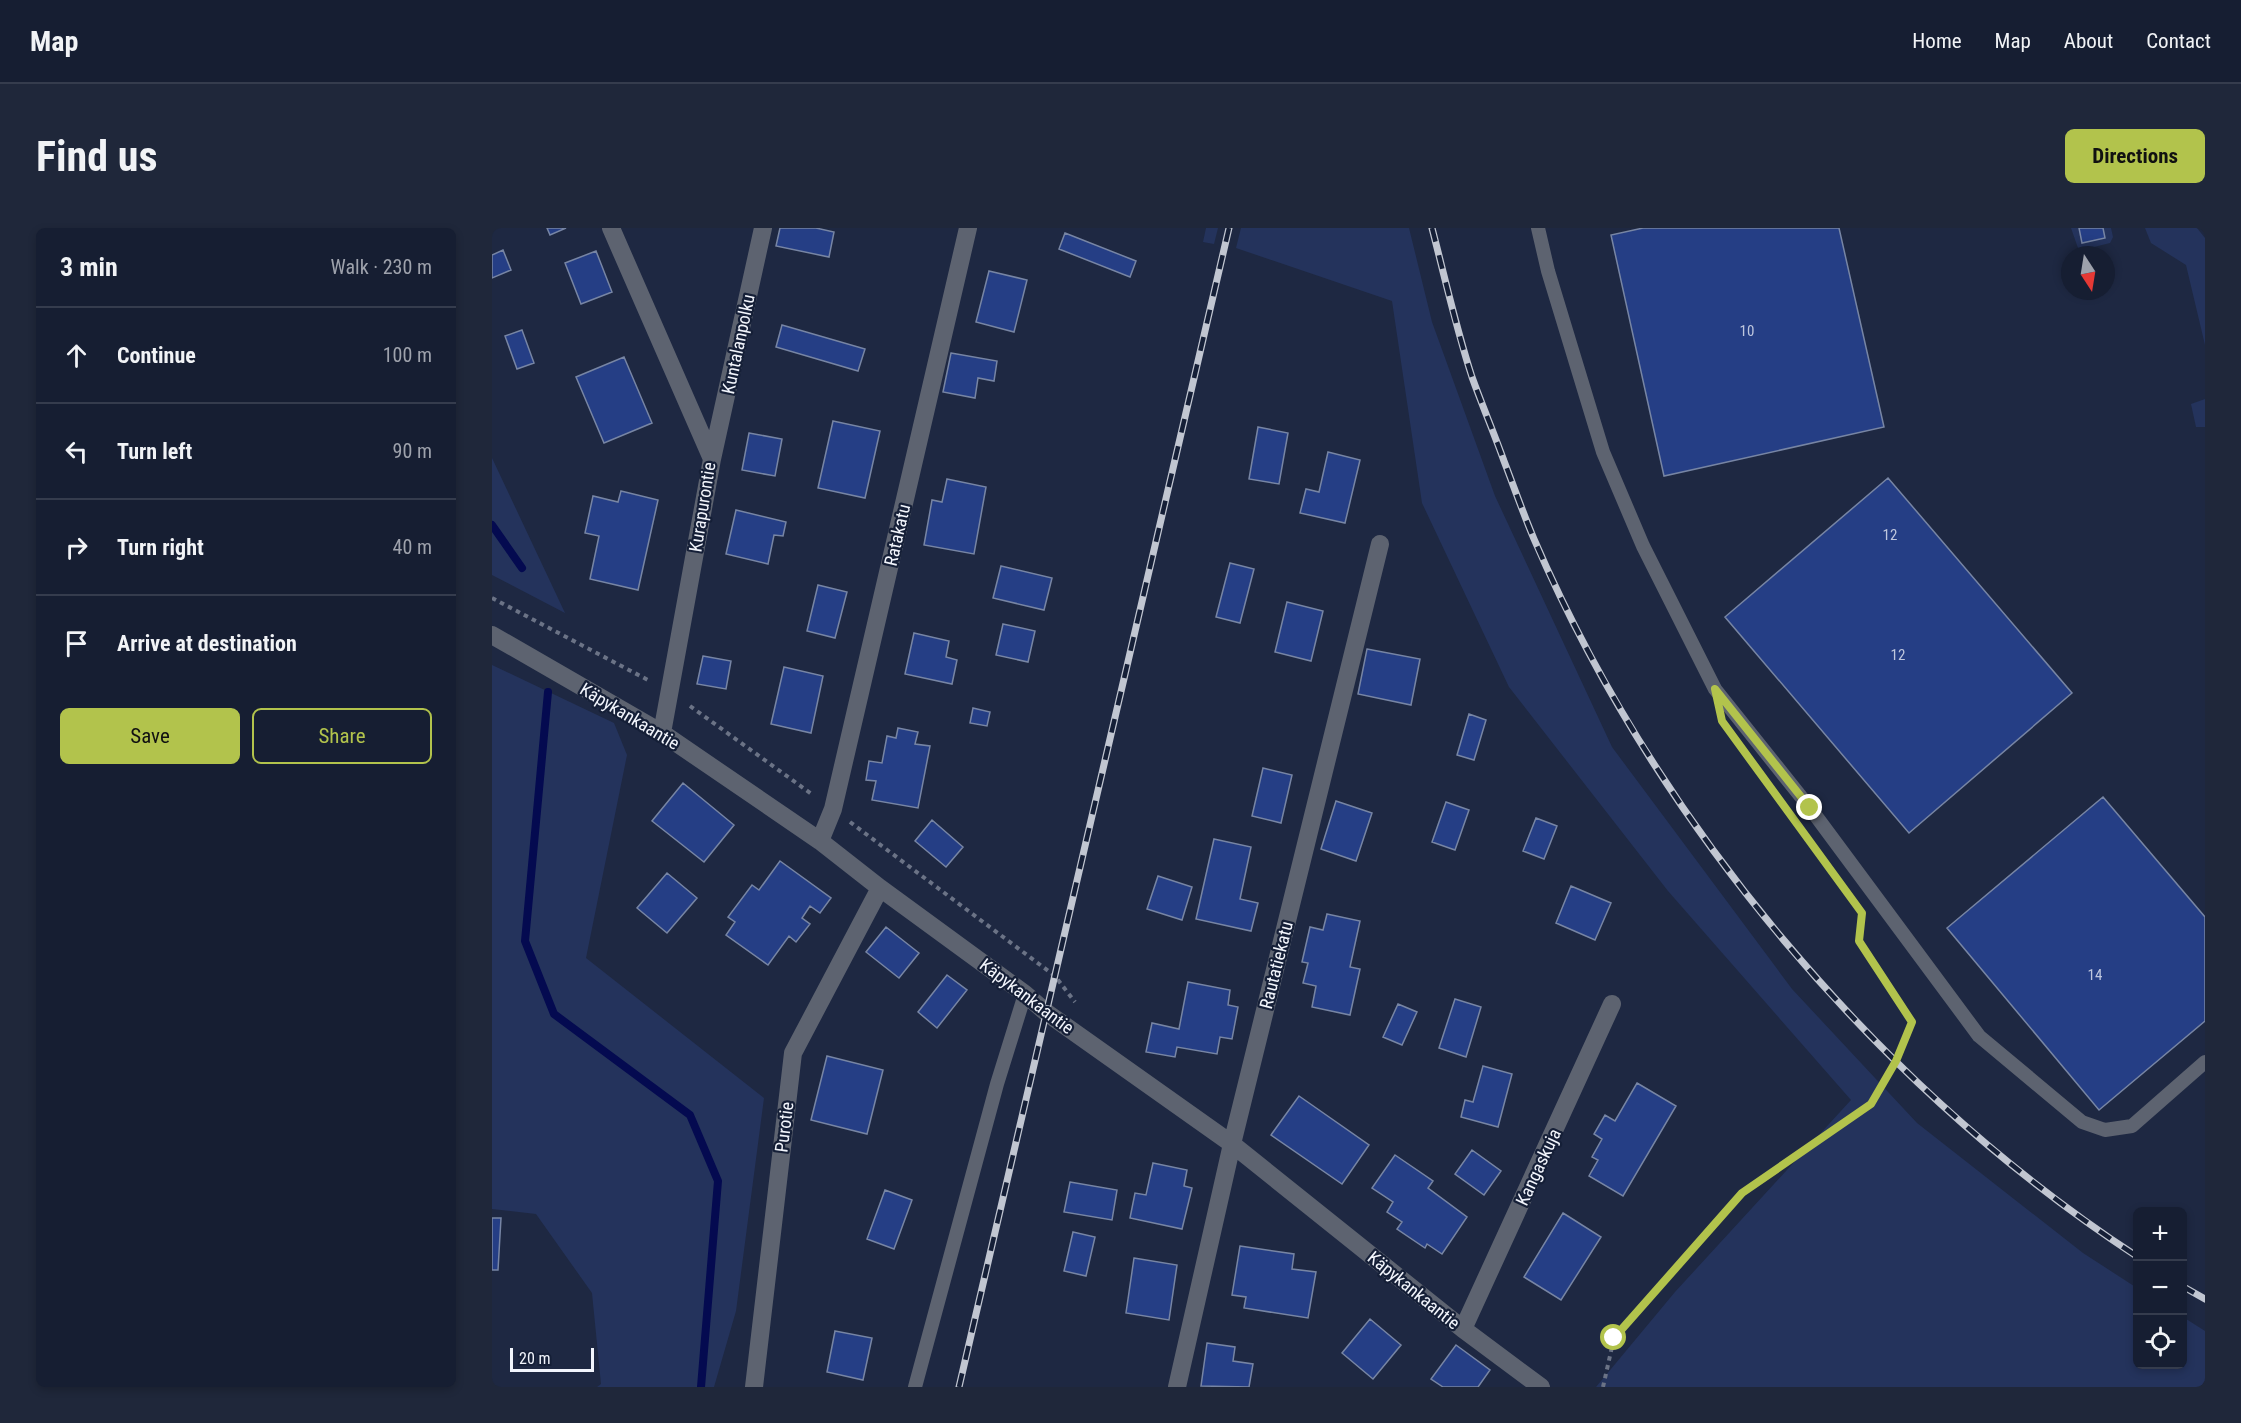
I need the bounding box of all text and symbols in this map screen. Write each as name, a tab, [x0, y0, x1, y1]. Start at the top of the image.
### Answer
text: Map	[30, 25, 78, 58]
text: Home	[1912, 29, 1962, 53]
text: Map	[1995, 29, 2031, 53]
text: About	[2064, 29, 2113, 53]
text: Contact	[2146, 29, 2211, 53]
button: Directions	[2065, 129, 2205, 183]
text: Find us	[36, 132, 157, 181]
north arrow	[2061, 246, 2115, 300]
text: 3 min	[60, 252, 118, 282]
text: Walk · 230 m	[331, 255, 432, 279]
street label: Kuntalanpolku	[717, 292, 759, 396]
house number: 10	[1740, 322, 1754, 340]
icon: ahead	[60, 339, 93, 372]
text: Continue	[117, 343, 196, 368]
text: 100 m	[383, 343, 432, 367]
icon: left	[60, 435, 93, 468]
text: Turn left	[117, 439, 192, 464]
text: 90 m	[393, 439, 432, 463]
street label: Kurapurontie	[685, 461, 719, 553]
street label: Ratakatu	[880, 502, 914, 568]
house number: 12	[1883, 526, 1897, 544]
icon: right	[60, 531, 93, 564]
text: Turn right	[117, 535, 204, 560]
text: 40 m	[393, 535, 432, 559]
icon: arrive	[60, 627, 93, 660]
text: Arrive at destination	[117, 631, 297, 656]
house number: 12	[1891, 646, 1905, 664]
street label: Käpykankaantie	[577, 678, 683, 754]
button: Save	[60, 708, 240, 764]
button: Share	[252, 708, 432, 764]
route end	[1796, 794, 1822, 820]
street label: Rautatiekatu	[1255, 919, 1297, 1011]
street label: Käpykankaantie	[976, 954, 1078, 1038]
house number: 14	[2088, 966, 2102, 984]
street label: Purotie	[770, 1100, 798, 1154]
street label: Kangaskuja	[1511, 1125, 1565, 1209]
map controls	[2133, 1207, 2187, 1369]
button: +	[2133, 1207, 2187, 1261]
street label: Käpykankaantie	[1364, 1247, 1464, 1333]
button: −	[2133, 1261, 2187, 1315]
button: locate	[2133, 1315, 2187, 1369]
route start	[1600, 1324, 1626, 1350]
scale bar	[510, 1345, 594, 1372]
text: 20 m	[519, 1349, 551, 1368]

